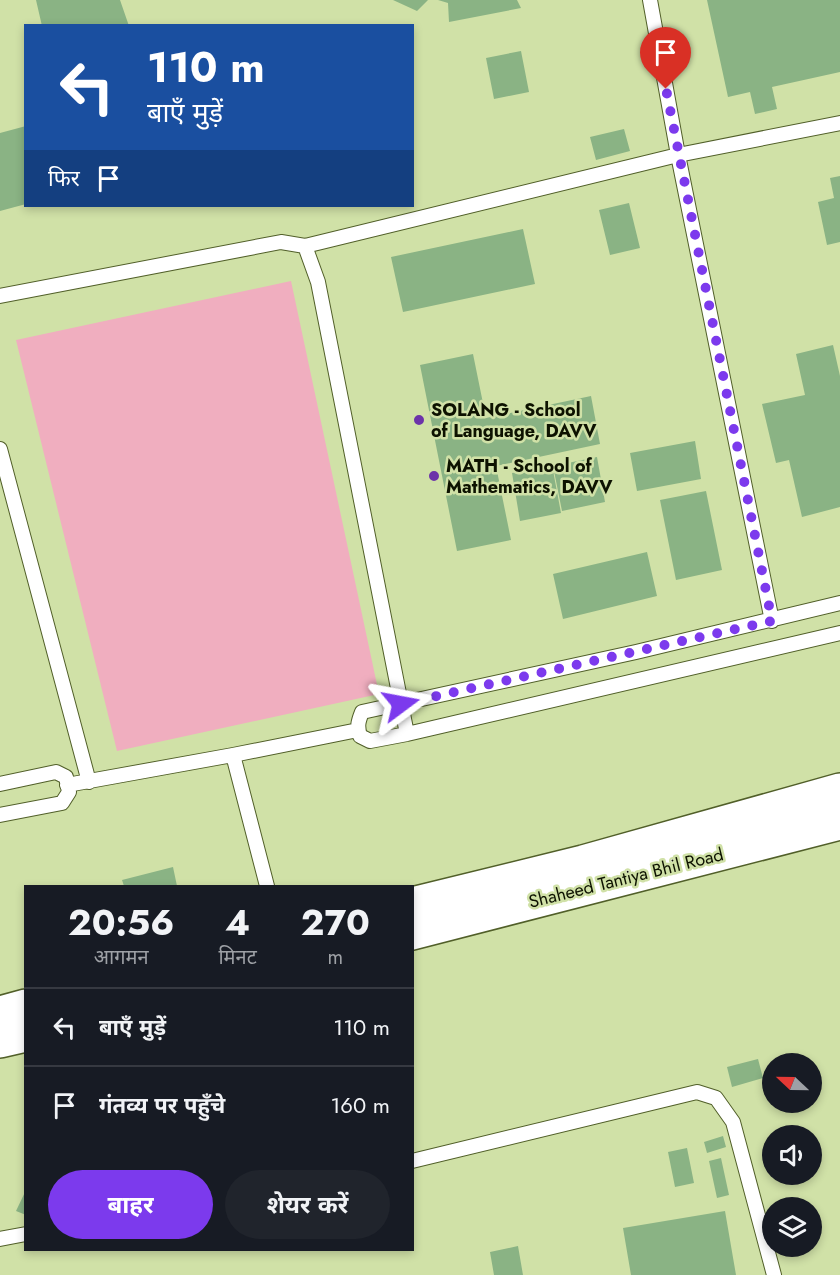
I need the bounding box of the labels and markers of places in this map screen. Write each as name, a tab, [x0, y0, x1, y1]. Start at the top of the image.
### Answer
pin	[640, 27, 691, 89]
place label: SOLANG - School of Language, DAVV	[431, 397, 597, 444]
marker: SOLANG - School of Language, DAVV	[412, 413, 426, 427]
place label: MATH - School of Mathematics, DAVV	[446, 453, 613, 500]
marker: MATH - School of Mathematics, DAVV	[427, 469, 441, 483]

